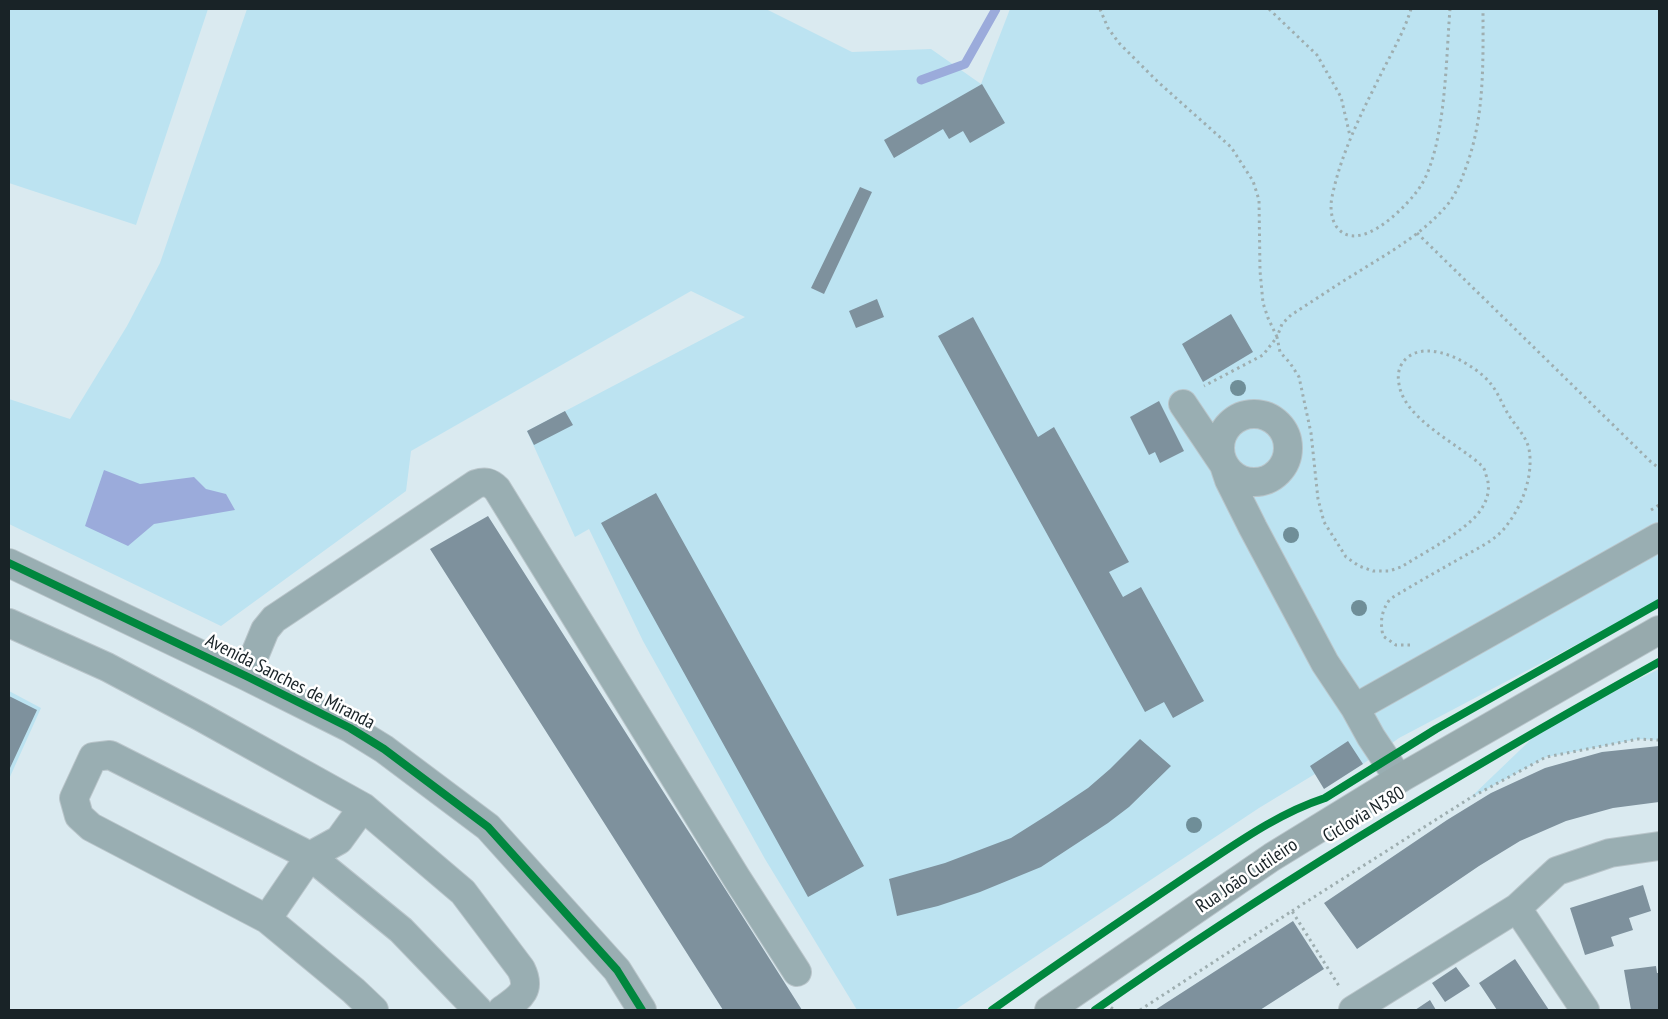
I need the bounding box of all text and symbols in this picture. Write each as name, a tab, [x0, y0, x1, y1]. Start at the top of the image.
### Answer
street label: Avenida Sanches de Miranda	[202, 629, 378, 735]
street label: Ciclovia N380	[1319, 782, 1409, 848]
street label: Rua João Cutileiro	[1192, 834, 1302, 918]

